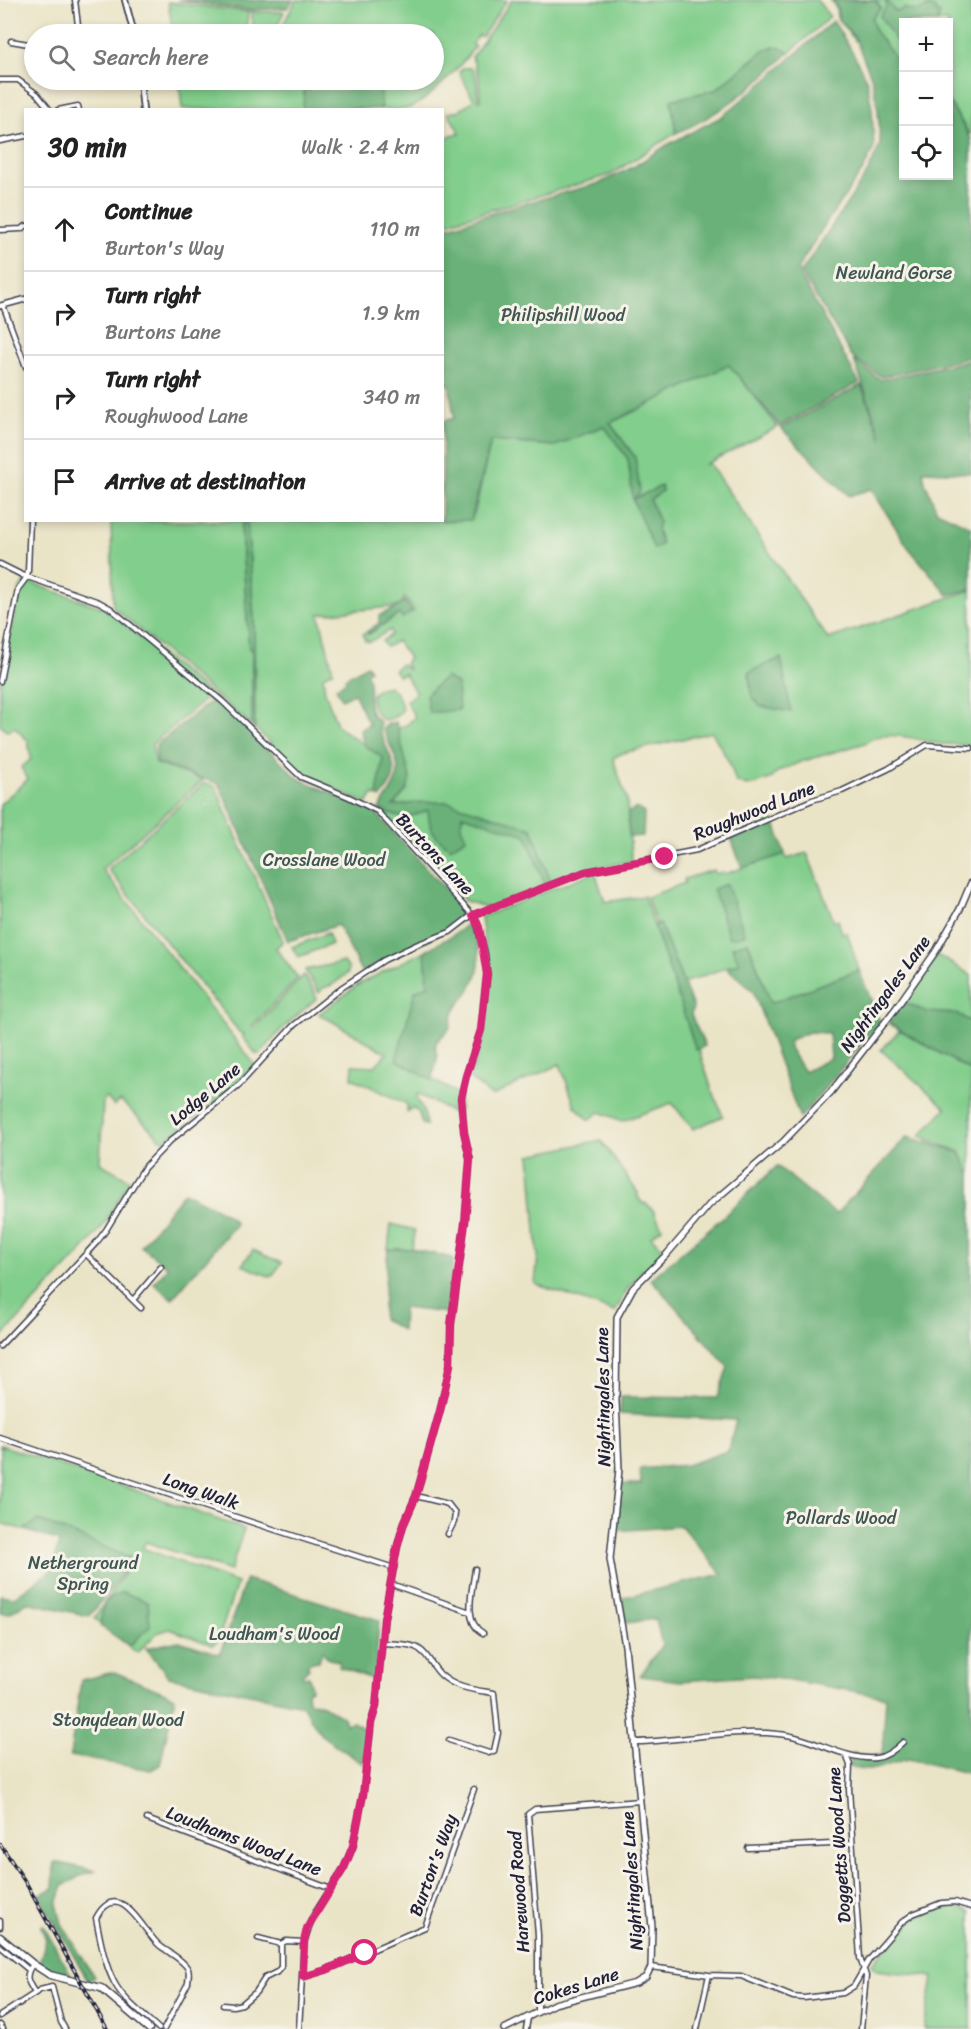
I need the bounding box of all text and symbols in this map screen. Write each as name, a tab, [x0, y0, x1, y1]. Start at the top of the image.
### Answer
map controls	[899, 18, 953, 180]
button: +	[899, 18, 953, 72]
search box	[24, 24, 444, 90]
text: Search here	[93, 38, 209, 77]
icon: search	[45, 41, 78, 74]
button: −	[899, 72, 953, 126]
text: 30 min	[48, 124, 127, 170]
button: locate	[899, 126, 953, 180]
text: Walk · 2.4 km	[301, 130, 420, 165]
text: Continue	[105, 192, 193, 231]
text: 110 m	[370, 212, 420, 247]
icon: ahead	[48, 213, 81, 246]
text: Burton's Way	[105, 231, 224, 266]
park label: Newland Gorse	[836, 257, 952, 289]
text: Turn right	[105, 276, 200, 315]
text: 1.9 km	[362, 296, 420, 331]
icon: right	[48, 297, 81, 330]
park label: Philipshill Wood	[501, 299, 627, 331]
text: Burtons Lane	[105, 315, 221, 350]
text: Turn right	[105, 360, 200, 399]
text: 340 m	[363, 380, 420, 415]
icon: right	[48, 381, 81, 414]
text: Roughwood Lane	[105, 399, 248, 434]
text: Arrive at destination	[105, 462, 306, 501]
icon: arrive	[48, 465, 81, 498]
street label: Roughwood Lane	[688, 772, 820, 850]
street label: Burtons Lane	[388, 805, 482, 903]
route end	[651, 843, 677, 869]
park label: Crosslane Wood	[263, 844, 387, 876]
street label: Nightingales Lane	[831, 928, 939, 1060]
street label: Lodge Lane	[162, 1054, 248, 1134]
street label: Nightingales Lane	[586, 1327, 620, 1467]
street label: Long Walk	[159, 1463, 244, 1519]
park label: Pollards Wood	[786, 1502, 898, 1534]
park label: Netherground Spring	[28, 1547, 139, 1600]
park label: Loudham's Wood	[209, 1618, 341, 1650]
park label: Stonydean Wood	[52, 1704, 185, 1736]
street label: Doggetts Wood Lane	[818, 1766, 860, 1924]
street label: Loudhams Wood Lane	[161, 1797, 327, 1885]
street label: Burton's Way	[400, 1809, 467, 1921]
street label: Nightingales Lane	[611, 1810, 653, 1951]
street label: Harewood Road	[499, 1829, 539, 1954]
route start	[351, 1939, 377, 1965]
street label: Cokes Lane	[529, 1958, 623, 2014]

